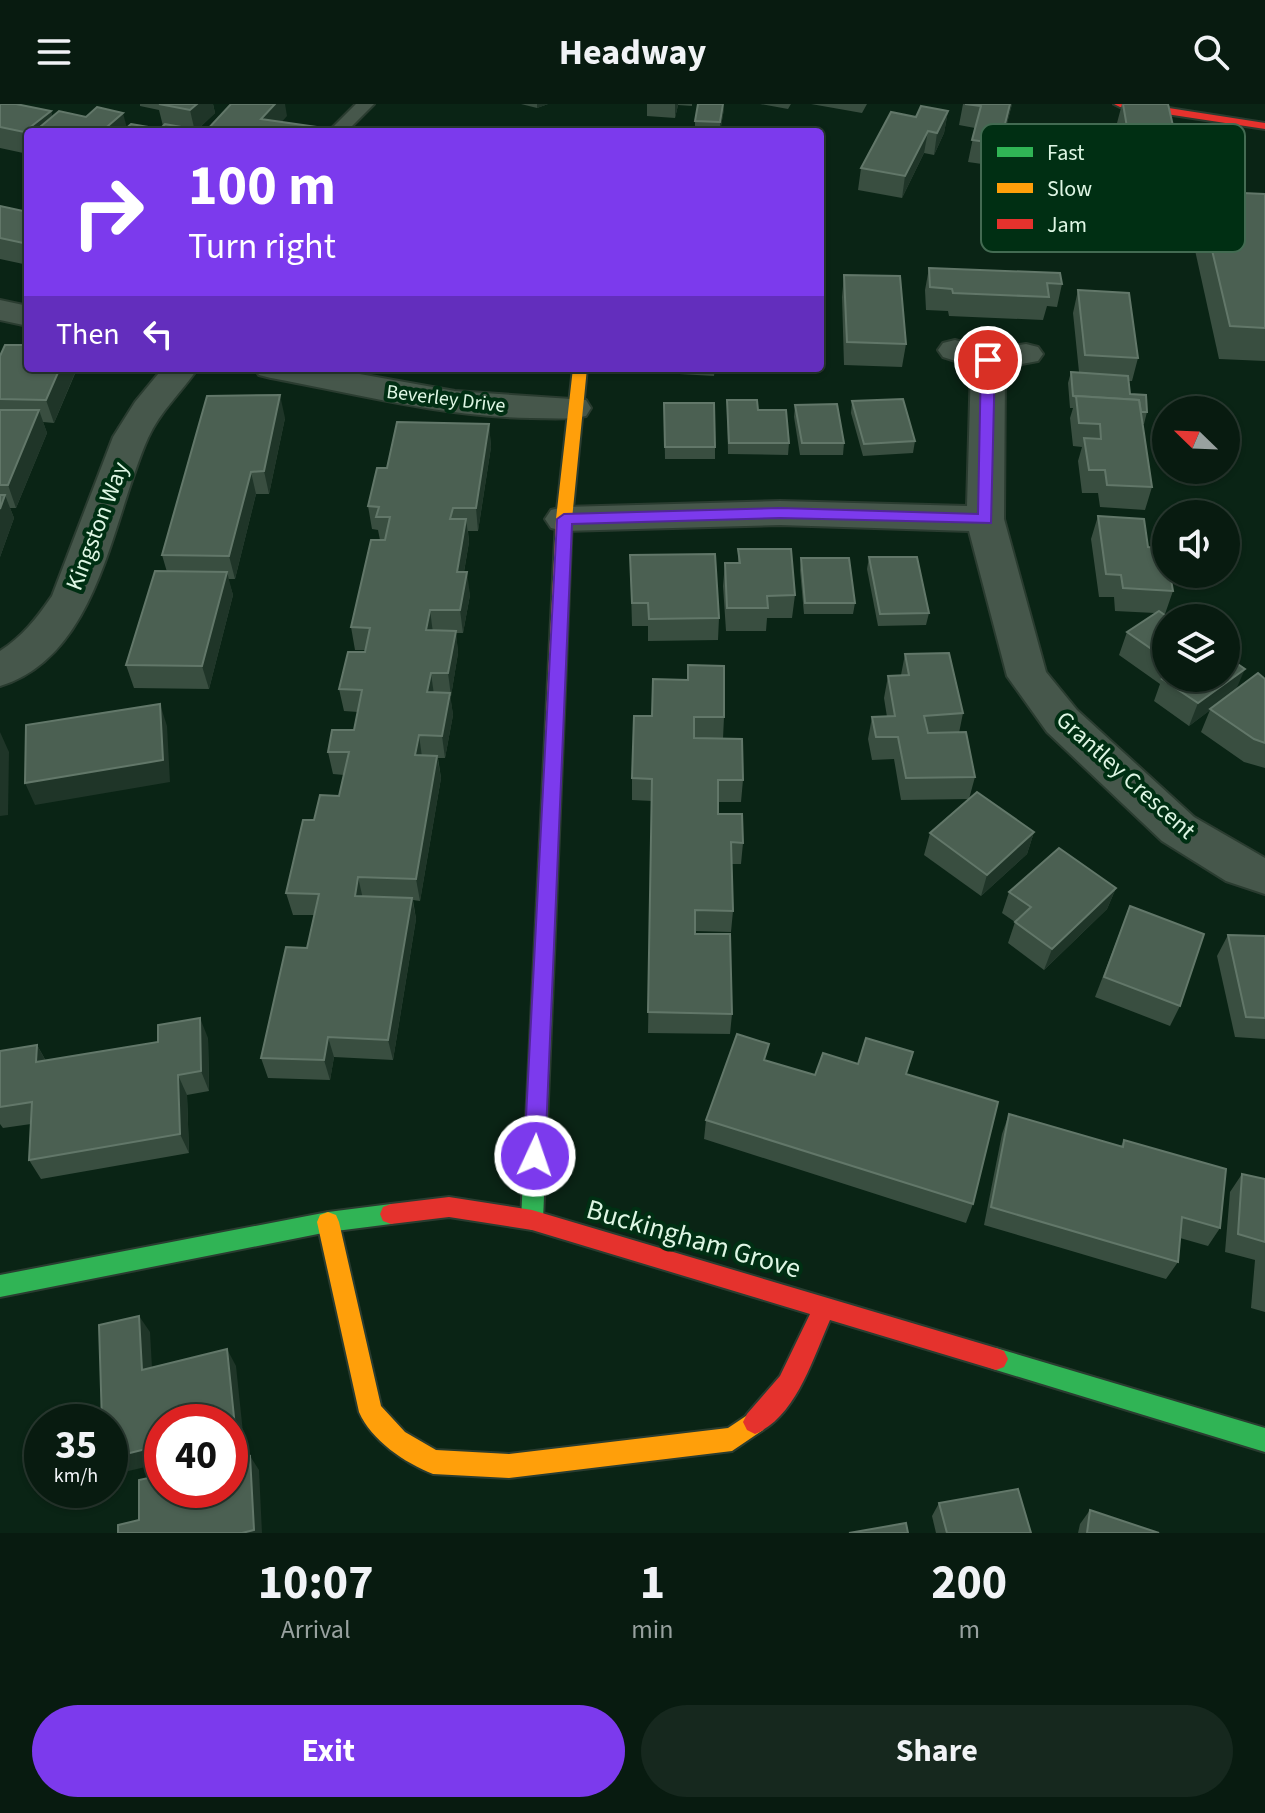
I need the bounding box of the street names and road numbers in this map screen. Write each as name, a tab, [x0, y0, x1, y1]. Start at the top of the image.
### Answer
street label: Beverley Drive	[385, 378, 507, 420]
street label: Kingston Way	[57, 457, 138, 596]
street label: Grantley Crescent	[1048, 703, 1203, 848]
street label: Buckingham Grove	[582, 1189, 806, 1289]

